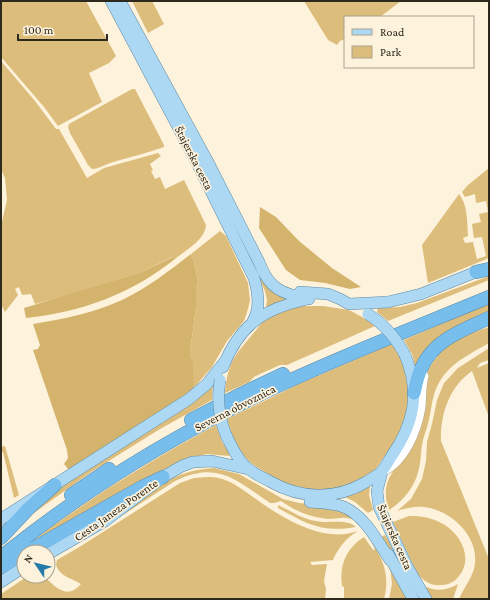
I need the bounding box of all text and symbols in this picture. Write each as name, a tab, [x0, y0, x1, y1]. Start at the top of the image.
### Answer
scale bar	[18, 16, 107, 42]
legend	[344, 16, 474, 68]
text: 100 m	[24, 23, 54, 37]
text: Road	[380, 25, 405, 39]
text: Park	[380, 45, 402, 59]
street label: Štajerska cesta	[172, 124, 216, 193]
street label: Severna obvoznica	[192, 381, 278, 434]
street label: Cesta Janeza Porente	[71, 476, 161, 544]
street label: Štajerska cesta	[374, 502, 416, 572]
north arrow	[16, 544, 56, 584]
text: N	[21, 551, 35, 565]

